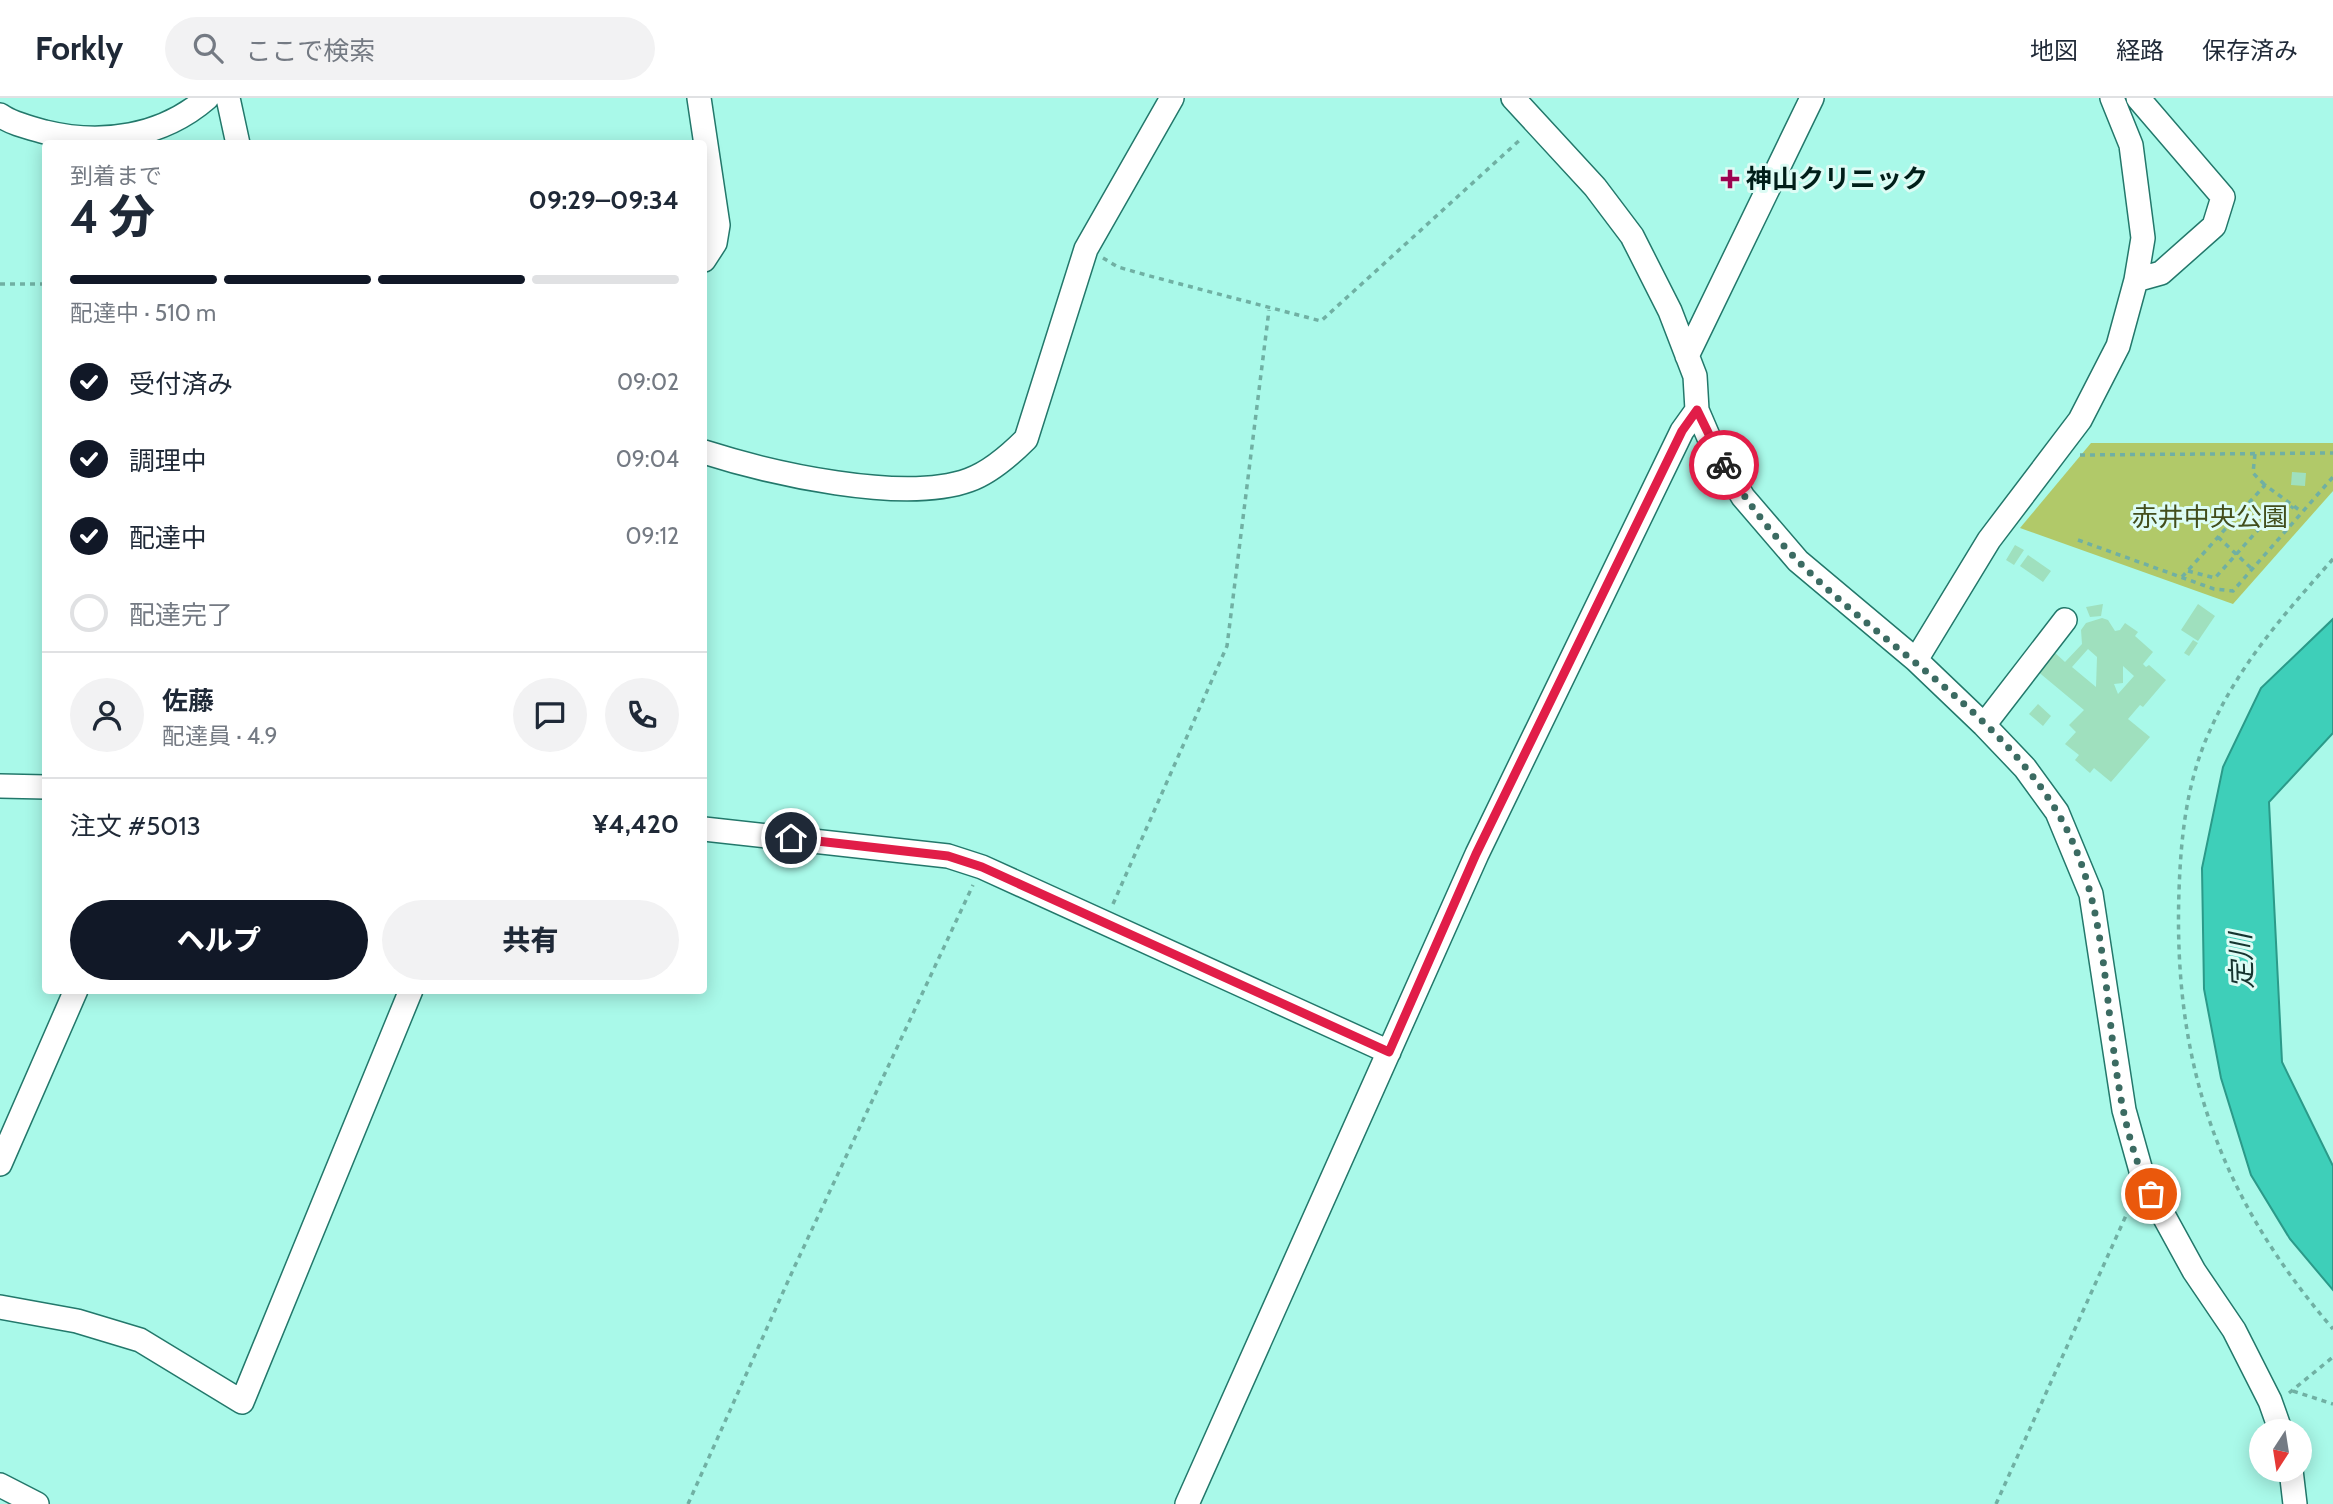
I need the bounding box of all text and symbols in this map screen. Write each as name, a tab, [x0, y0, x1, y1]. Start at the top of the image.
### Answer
search box	[165, 17, 655, 80]
text: Forkly	[35, 28, 123, 68]
icon: search	[189, 29, 227, 67]
text: ここで検索	[245, 35, 375, 67]
text: 地図	[2030, 36, 2078, 65]
text: 経路	[2116, 36, 2164, 65]
text: 保存済み	[2202, 36, 2298, 65]
text: 到着まで	[70, 162, 162, 190]
place label: 神山クリニック	[1746, 163, 1928, 195]
marker: 神山クリニック	[1720, 169, 1740, 189]
text: 09:29–09:34	[529, 184, 679, 216]
text: 4 分	[70, 189, 155, 245]
text: 配達中 · 510 m	[70, 299, 216, 327]
icon: check	[70, 363, 108, 401]
text: 受付済み	[129, 368, 233, 400]
text: 09:02	[617, 368, 679, 396]
courier	[1689, 430, 1759, 500]
icon: check	[70, 440, 108, 478]
text: 調理中	[129, 445, 207, 477]
text: 09:04	[616, 445, 679, 473]
icon: bike	[1705, 446, 1743, 484]
park label: 赤井中央公園	[2132, 501, 2288, 533]
icon: check	[70, 517, 108, 555]
text: 配達中	[129, 522, 207, 554]
text: 09:12	[626, 522, 679, 550]
text: 配達完了	[129, 599, 233, 631]
button: person	[70, 678, 144, 752]
button: chat	[513, 678, 587, 752]
button: phone	[605, 678, 679, 752]
text: 佐藤	[162, 685, 214, 717]
text: 配達員 · 4.9	[162, 722, 278, 750]
text: ¥4,420	[593, 808, 679, 840]
pin	[761, 808, 821, 868]
text: 注文 #5013	[70, 810, 201, 842]
icon: home	[772, 819, 810, 857]
button: ヘルプ	[70, 900, 368, 980]
button: 共有	[382, 900, 679, 980]
water label: 定川	[2223, 929, 2259, 990]
pin	[2121, 1164, 2181, 1224]
icon: bag	[2132, 1175, 2170, 1213]
north arrow	[2249, 1419, 2312, 1482]
map controls	[2249, 1419, 2312, 1482]

